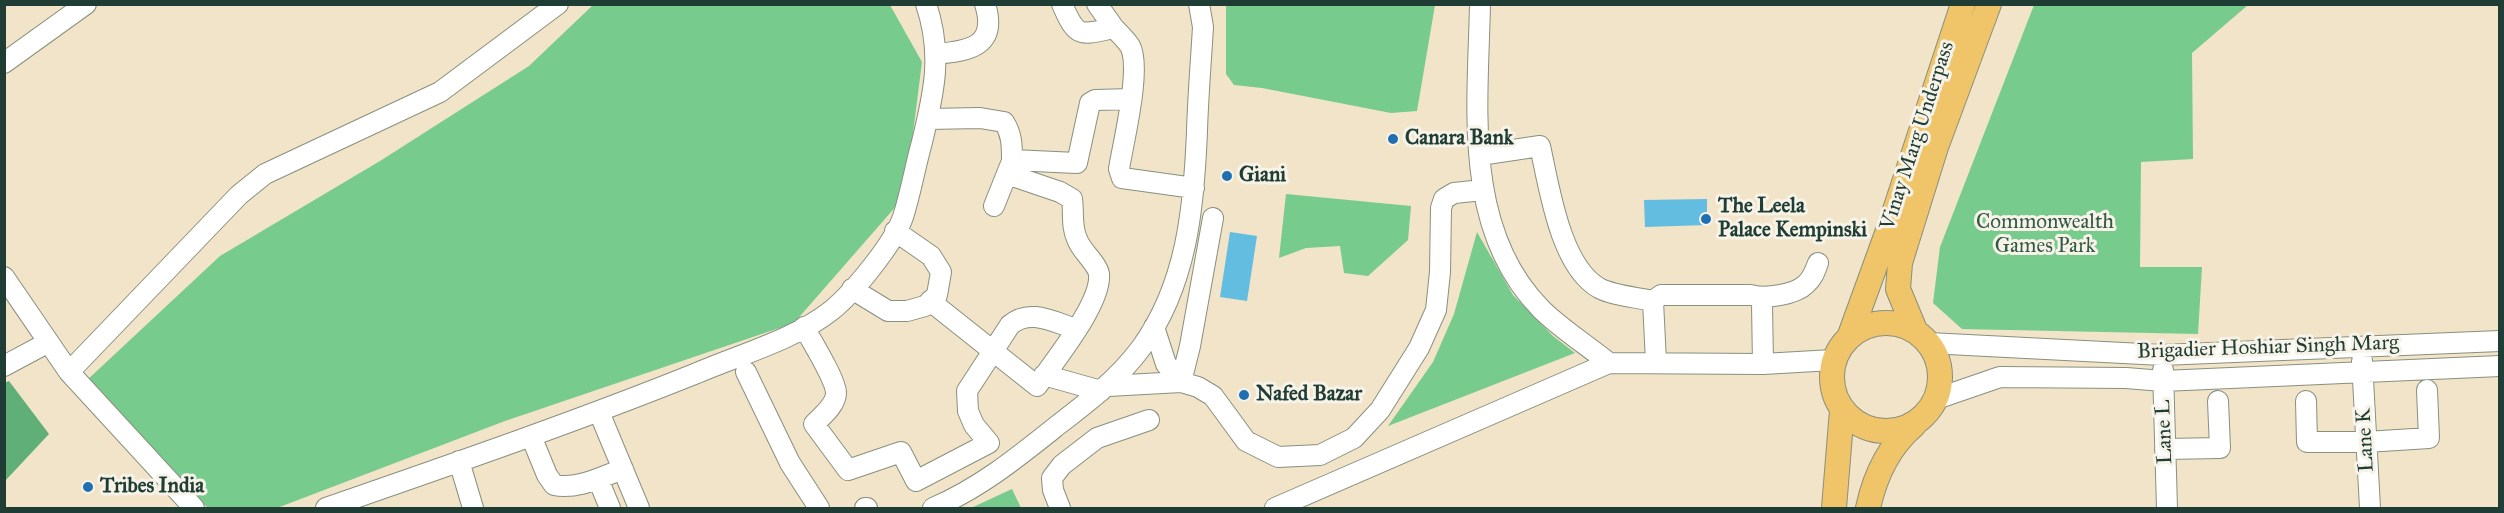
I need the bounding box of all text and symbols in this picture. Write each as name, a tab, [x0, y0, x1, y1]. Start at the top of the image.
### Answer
street label: Vinay Marg Underpass	[1876, 39, 1960, 233]
place label: Canara Bank	[1405, 126, 1514, 152]
marker: Canara Bank	[1386, 132, 1400, 146]
place label: Giani	[1239, 163, 1286, 189]
marker: Giani	[1220, 169, 1234, 183]
place label: The Leela Palace Kempinski	[1718, 194, 1867, 244]
park label: Commonwealth Games Park	[1976, 210, 2114, 260]
marker: The Leela Palace Kempinski	[1699, 212, 1713, 226]
street label: Brigadier Hoshiar Singh Marg	[2137, 331, 2399, 365]
place label: Nafed Bazar	[1256, 382, 1362, 408]
marker: Nafed Bazar	[1237, 388, 1251, 402]
street label: Lane L	[2151, 399, 2179, 465]
street label: Lane K	[2352, 407, 2380, 473]
place label: Tribes India	[100, 474, 204, 500]
marker: Tribes India	[81, 480, 95, 494]

